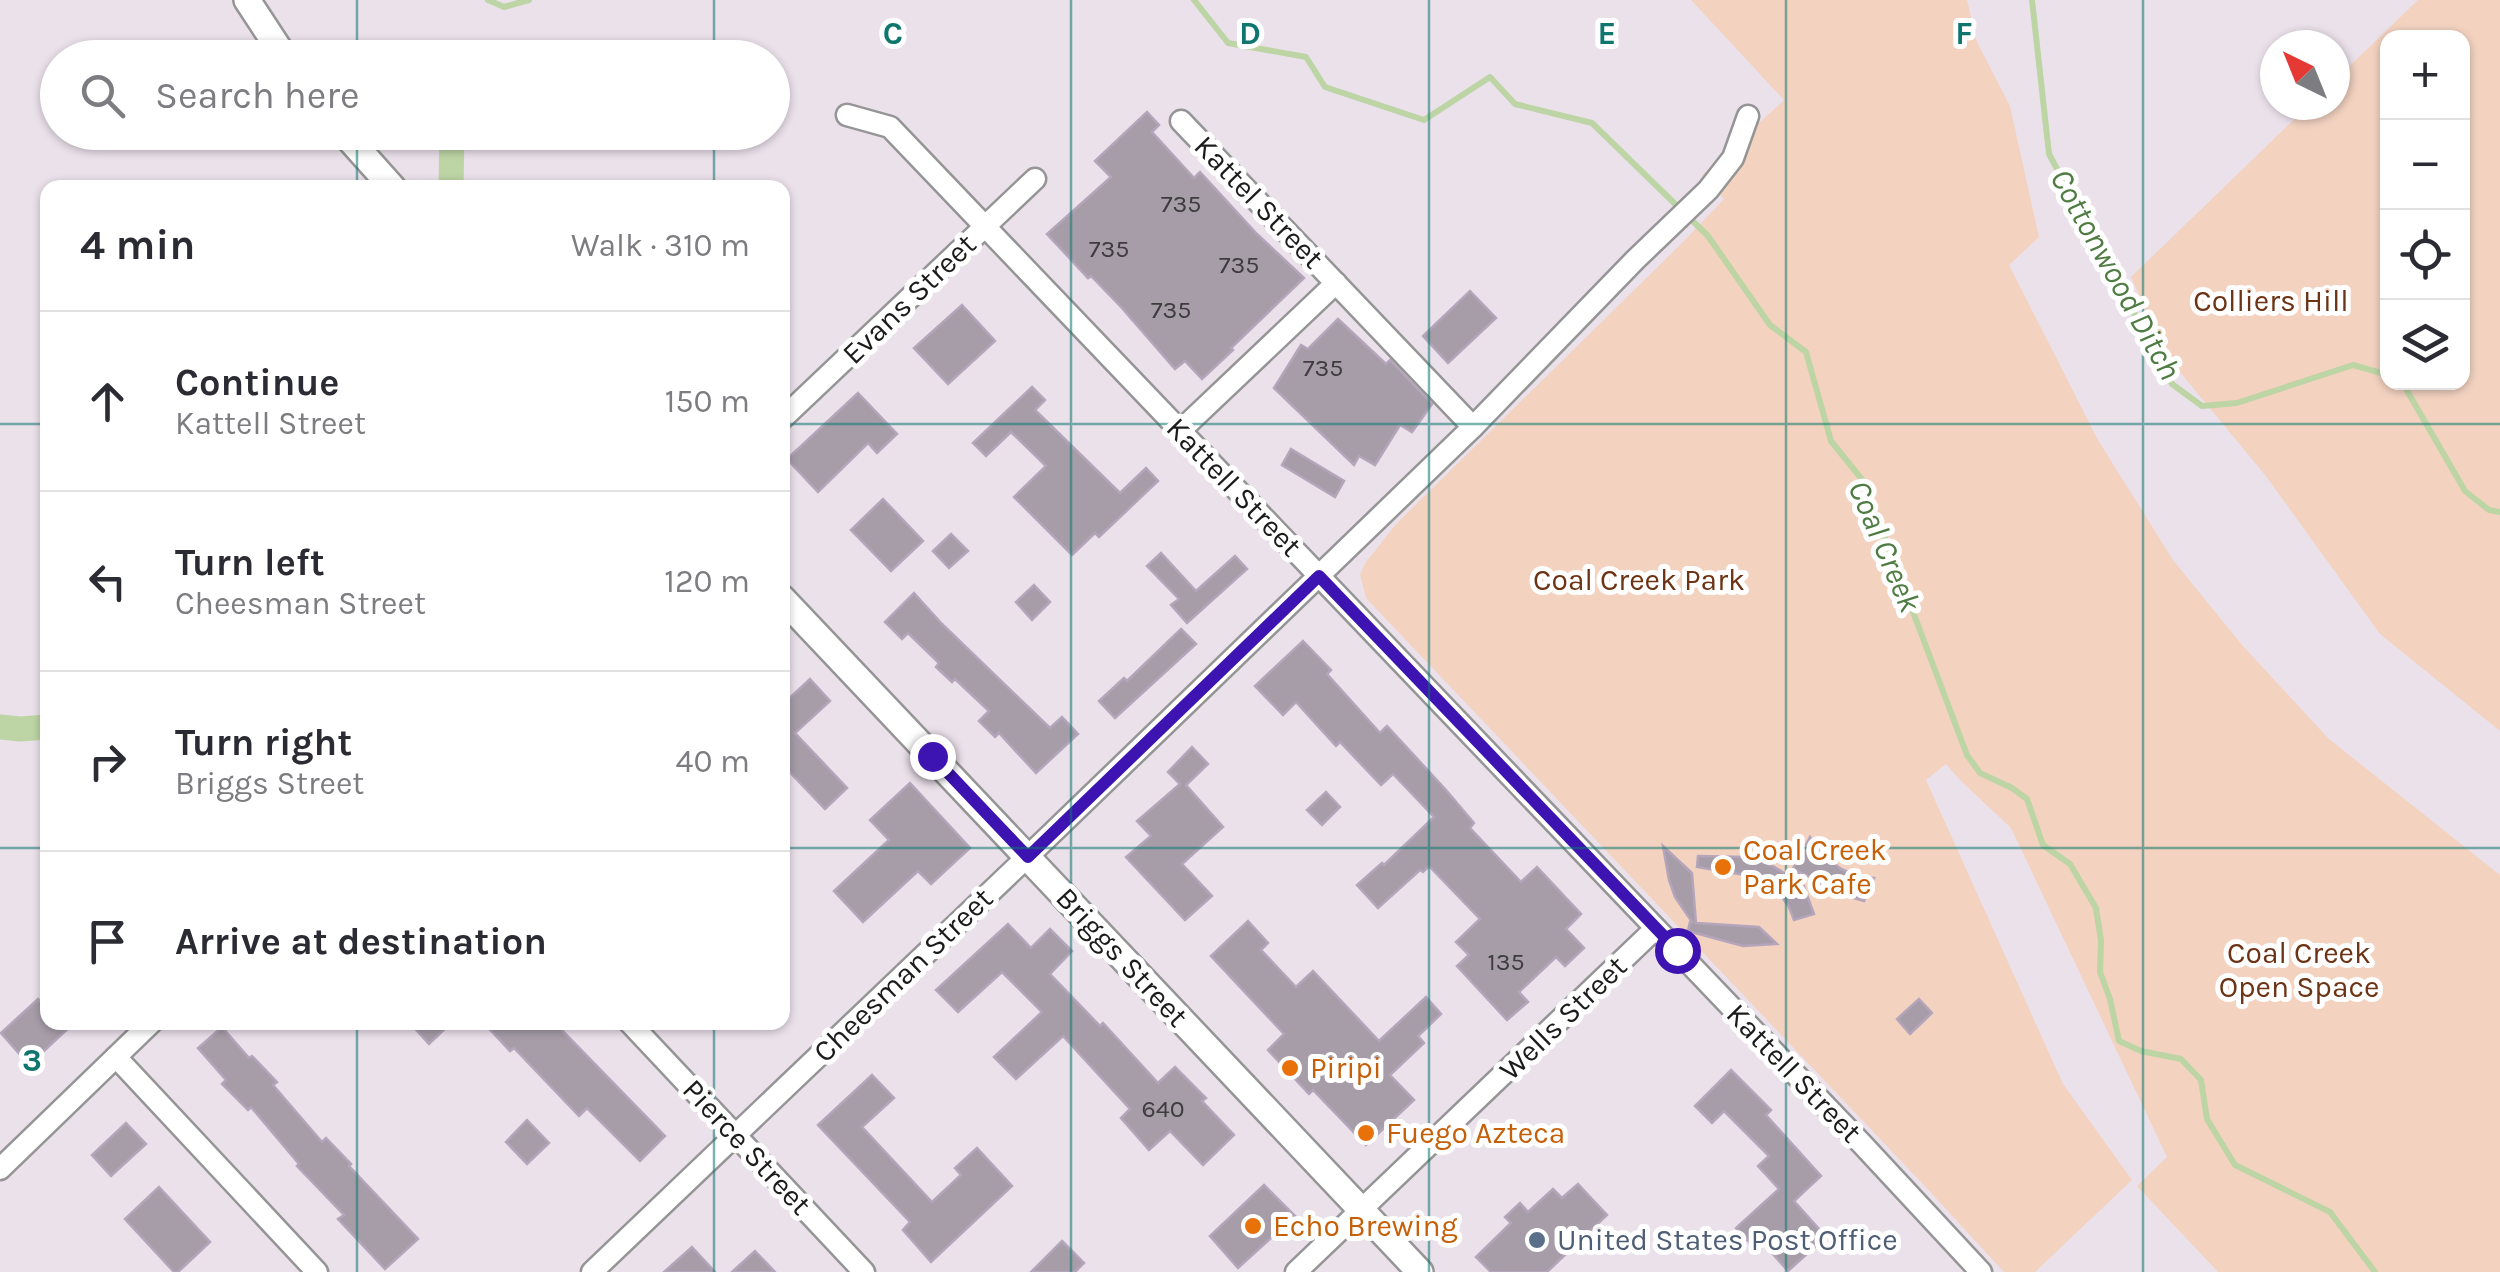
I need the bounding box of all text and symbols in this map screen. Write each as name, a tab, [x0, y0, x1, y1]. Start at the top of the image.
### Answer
text: C	[883, 15, 903, 52]
text: D	[1239, 15, 1261, 52]
text: E	[1598, 15, 1616, 52]
text: F	[1955, 15, 1973, 52]
north arrow	[2260, 30, 2350, 120]
map controls	[2380, 30, 2470, 390]
button: +	[2380, 30, 2470, 120]
search box	[40, 40, 790, 150]
icon: search	[75, 68, 130, 123]
text: Search here	[155, 73, 359, 118]
button: −	[2380, 120, 2470, 210]
street label: Kattel Street	[1187, 128, 1331, 276]
water label: Cottonwood Ditch	[2042, 162, 2189, 386]
house number: 735	[1161, 189, 1201, 218]
button: locate	[2380, 210, 2470, 300]
text: 4 min	[80, 220, 195, 270]
street label: Evans Street	[835, 226, 983, 372]
text: Walk · 310 m	[571, 227, 750, 264]
house number: 735	[1089, 234, 1129, 263]
house number: 735	[1219, 250, 1259, 279]
park label: Colliers Hill	[2193, 283, 2349, 319]
house number: 735	[1151, 295, 1191, 324]
button: layers	[2380, 300, 2470, 390]
house number: 735	[1303, 353, 1343, 382]
text: Continue	[175, 360, 339, 405]
icon: ahead	[80, 374, 135, 429]
text: 150 m	[665, 383, 750, 420]
text: Kattell Street	[175, 405, 366, 442]
street label: Kattell Street	[1159, 410, 1309, 564]
water label: Coal Creek	[1840, 475, 1929, 618]
text: Turn left	[175, 540, 325, 585]
icon: left	[80, 554, 135, 609]
park label: Coal Creek Park	[1533, 562, 1745, 598]
text: 120 m	[664, 563, 750, 600]
text: Cheesman Street	[175, 585, 426, 622]
text: Turn right	[175, 720, 352, 765]
icon: right	[80, 734, 135, 789]
route end	[910, 734, 956, 780]
text: 40 m	[676, 743, 750, 780]
text: Briggs Street	[175, 765, 364, 802]
place label: Coal Creek Park Cafe	[1743, 832, 1887, 902]
marker: Coal Creek Park Cafe	[1712, 856, 1734, 878]
street label: Cheesman Street	[806, 880, 1000, 1070]
street label: Briggs Street	[1048, 880, 1196, 1034]
icon: arrive	[80, 914, 135, 969]
text: Arrive at destination	[175, 919, 547, 964]
route start	[1655, 928, 1701, 974]
park label: Coal Creek Open Space	[2219, 935, 2379, 1005]
house number: 135	[1487, 947, 1525, 976]
street label: Wells Street	[1492, 948, 1634, 1088]
street label: Kattell Street	[1719, 996, 1869, 1150]
text: 3	[22, 1042, 42, 1079]
place label: Piripi	[1310, 1050, 1382, 1086]
marker: Piripi	[1279, 1057, 1301, 1079]
street label: Pierce Street	[675, 1072, 819, 1222]
house number: 640	[1141, 1094, 1185, 1123]
place label: Fuego Azteca	[1386, 1115, 1565, 1151]
marker: Fuego Azteca	[1355, 1122, 1377, 1144]
place label: Echo Brewing	[1273, 1208, 1458, 1244]
marker: Echo Brewing	[1242, 1215, 1264, 1237]
place label: United States Post Office	[1557, 1222, 1898, 1258]
marker: United States Post Office	[1526, 1229, 1548, 1251]

